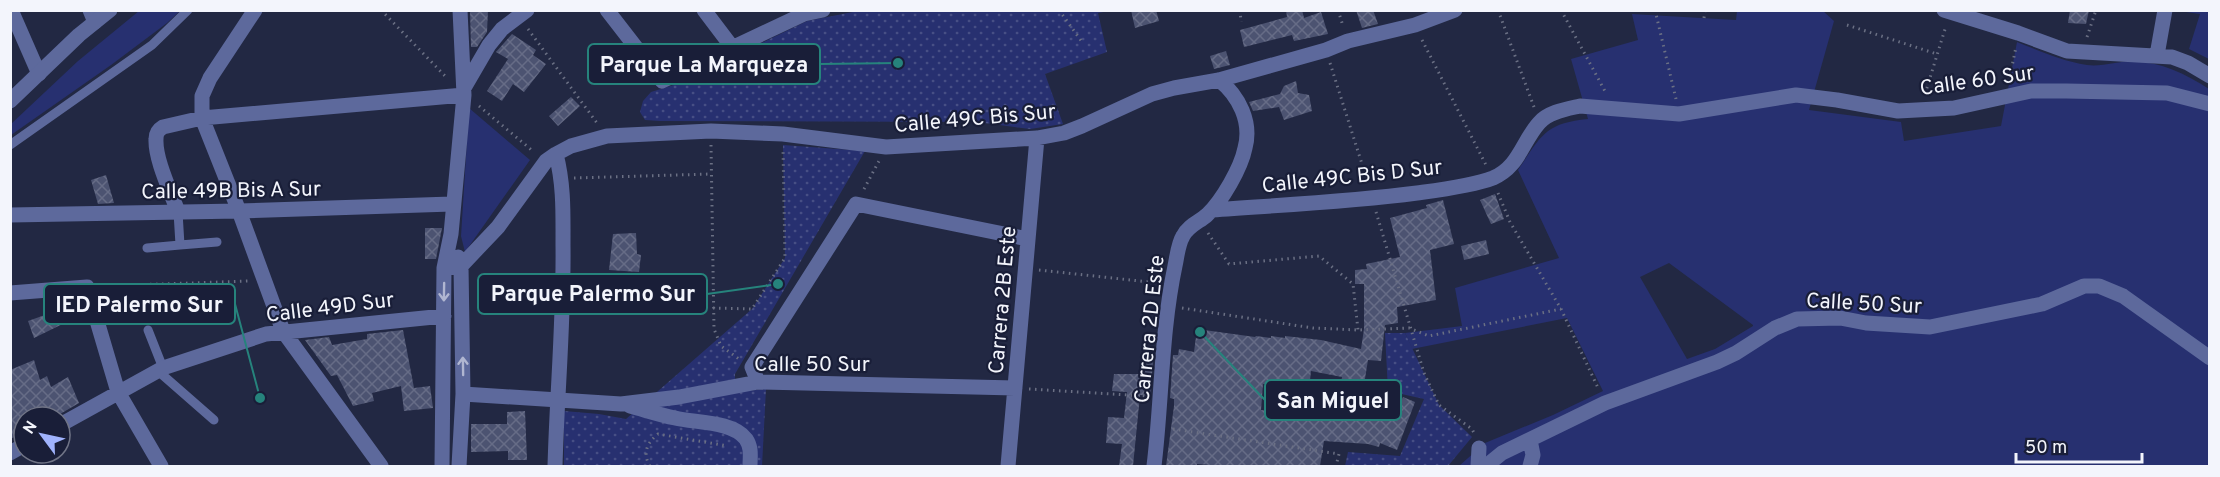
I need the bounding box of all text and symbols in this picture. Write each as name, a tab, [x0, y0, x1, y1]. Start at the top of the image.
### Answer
callout: Parque La Marqueza	[588, 44, 820, 84]
text: Parque La Marqueza	[600, 53, 808, 80]
street label: Calle 60 Sur	[1918, 60, 2036, 103]
street label: Calle 49C Bis Sur	[893, 99, 1057, 140]
street label: Calle 49C Bis D Sur	[1260, 155, 1444, 200]
street label: Calle 49B Bis A Sur	[141, 176, 321, 207]
street label: Carrera 2B Este	[984, 225, 1023, 375]
street label: Carrera 2D Este	[1129, 254, 1172, 405]
callout: Parque Palermo Sur	[478, 274, 707, 314]
one-way arrow	[438, 281, 450, 301]
text: Parque Palermo Sur	[491, 282, 695, 309]
callout: IED Palermo Sur	[44, 284, 235, 324]
street label: Calle 49D Sur	[264, 287, 396, 330]
street label: Calle 50 Sur	[1805, 288, 1923, 321]
text: IED Palermo Sur	[55, 293, 223, 320]
street label: Calle 50 Sur	[754, 352, 870, 379]
one-way arrow	[457, 357, 469, 377]
callout: San Miguel	[1265, 380, 1401, 420]
text: San Miguel	[1277, 389, 1389, 416]
north arrow	[12, 405, 72, 465]
text: N	[20, 418, 43, 438]
scale bar	[2016, 426, 2142, 464]
text: 50 m	[2025, 437, 2067, 460]

